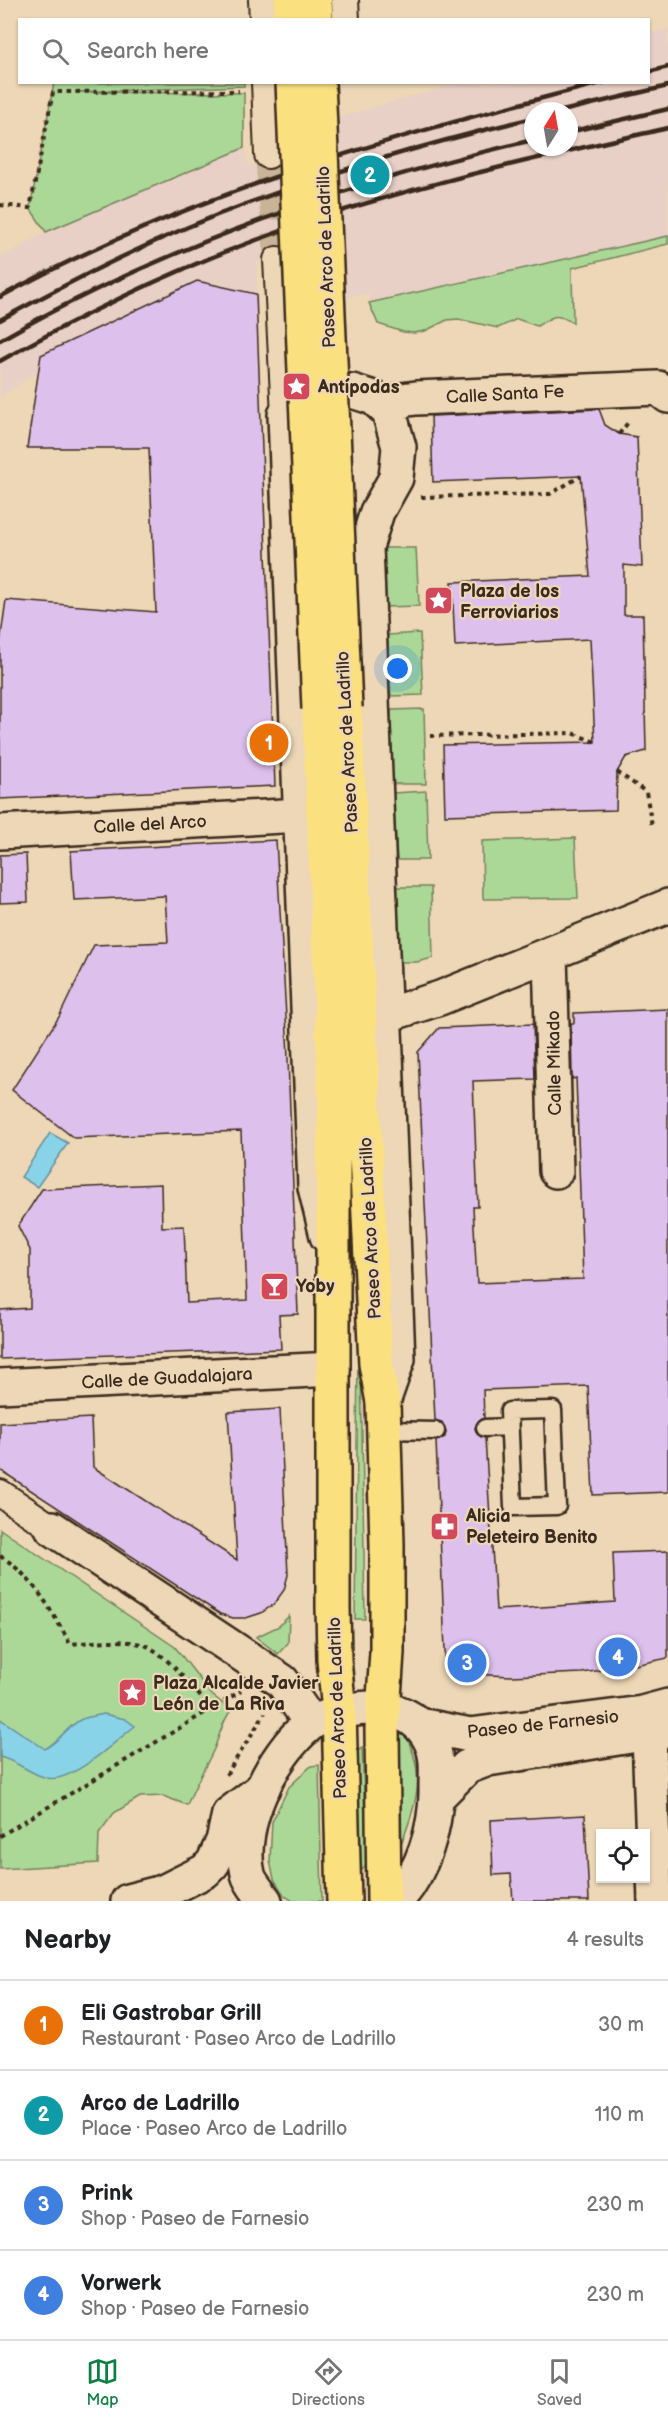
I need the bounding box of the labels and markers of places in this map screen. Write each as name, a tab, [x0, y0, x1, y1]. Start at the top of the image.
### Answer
pin: 2	[350, 152, 389, 198]
place icon: Antípodas	[281, 371, 313, 403]
place label: Antípodas	[317, 377, 400, 398]
place label: Plaza de los Ferroviarios	[460, 581, 559, 623]
place icon: Plaza de los Ferroviarios	[423, 585, 455, 617]
pin: 1	[250, 720, 288, 766]
bar icon: Yoby	[259, 1270, 291, 1302]
place label: Yoby	[296, 1276, 335, 1297]
place label: Alicia Peleteiro Benito	[465, 1506, 598, 1548]
pharmacy icon: Alicia Peleteiro Benito	[429, 1510, 461, 1542]
pin: 4	[598, 1634, 638, 1680]
pin: 3	[448, 1640, 486, 1686]
place label: Plaza Alcalde Javier León de La Riva	[153, 1673, 319, 1715]
place icon: Plaza Alcalde Javier León de La Riva	[116, 1677, 148, 1709]

